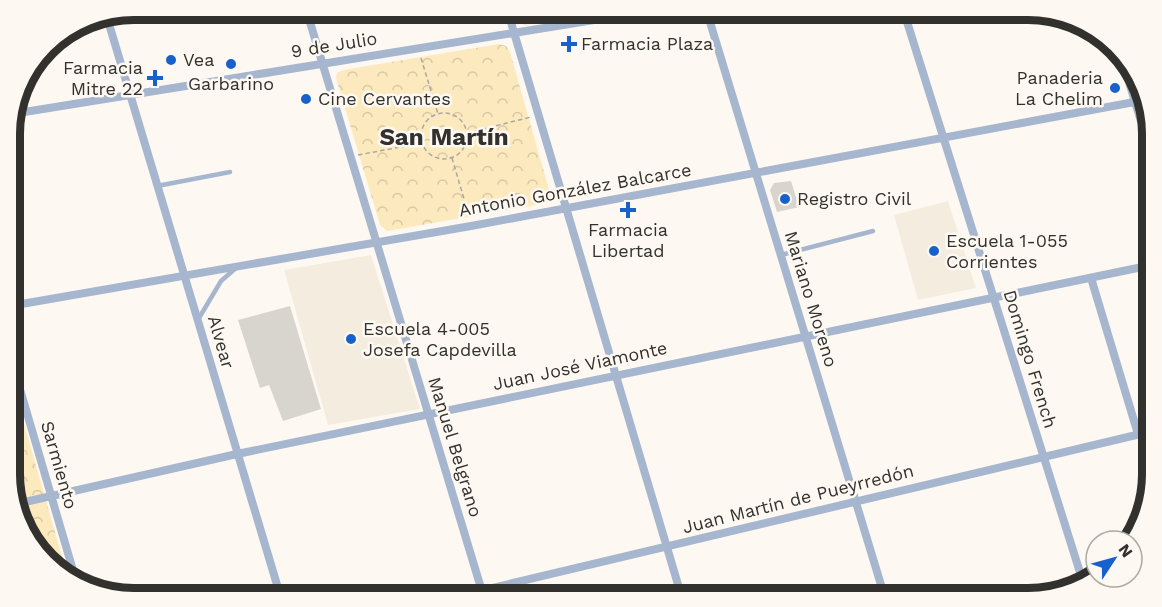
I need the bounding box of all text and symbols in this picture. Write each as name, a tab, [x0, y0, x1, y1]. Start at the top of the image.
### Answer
street label: 9 de Julio	[289, 27, 378, 62]
place label: Farmacia Plaza	[581, 33, 713, 54]
marker: Farmacia Plaza	[562, 37, 576, 51]
place label: Vea	[183, 49, 214, 70]
marker: Vea	[164, 53, 178, 67]
place label: Farmacia Mitre 22	[63, 57, 143, 99]
marker: Garbarino	[224, 57, 238, 71]
place label: Panaderia La Chelim	[1015, 67, 1103, 109]
marker: Farmacia Mitre 22	[148, 71, 162, 85]
place label: Garbarino	[188, 73, 274, 94]
marker: Panaderia La Chelim	[1108, 81, 1122, 95]
place label: Cine Cervantes	[318, 88, 451, 109]
marker: Cine Cervantes	[299, 92, 313, 106]
district label: San Martín	[379, 123, 509, 151]
street label: Antonio González Balcarce	[457, 159, 693, 220]
place label: Registro Civil	[797, 188, 912, 209]
marker: Registro Civil	[778, 192, 792, 206]
marker: Farmacia Libertad	[621, 203, 635, 217]
place label: Farmacia Libertad	[588, 219, 668, 261]
street label: Mariano Moreno	[781, 228, 842, 369]
place label: Escuela 1-055 Corrientes	[946, 230, 1068, 272]
marker: Escuela 1-055 Corrientes	[927, 244, 941, 258]
street label: Domingo French	[999, 287, 1061, 431]
street label: Alvear	[204, 313, 239, 371]
place label: Escuela 4-005 Josefa Capdevilla	[363, 318, 517, 360]
marker: Escuela 4-005 Josefa Capdevilla	[344, 332, 358, 346]
street label: Juan José Viamonte	[491, 337, 669, 394]
street label: Manuel Belgrano	[424, 374, 487, 520]
street label: Sarmiento	[37, 418, 82, 511]
street label: Juan Martín de Pueyrredón	[680, 460, 916, 537]
north arrow	[1084, 529, 1144, 589]
text: N	[1115, 540, 1137, 561]

